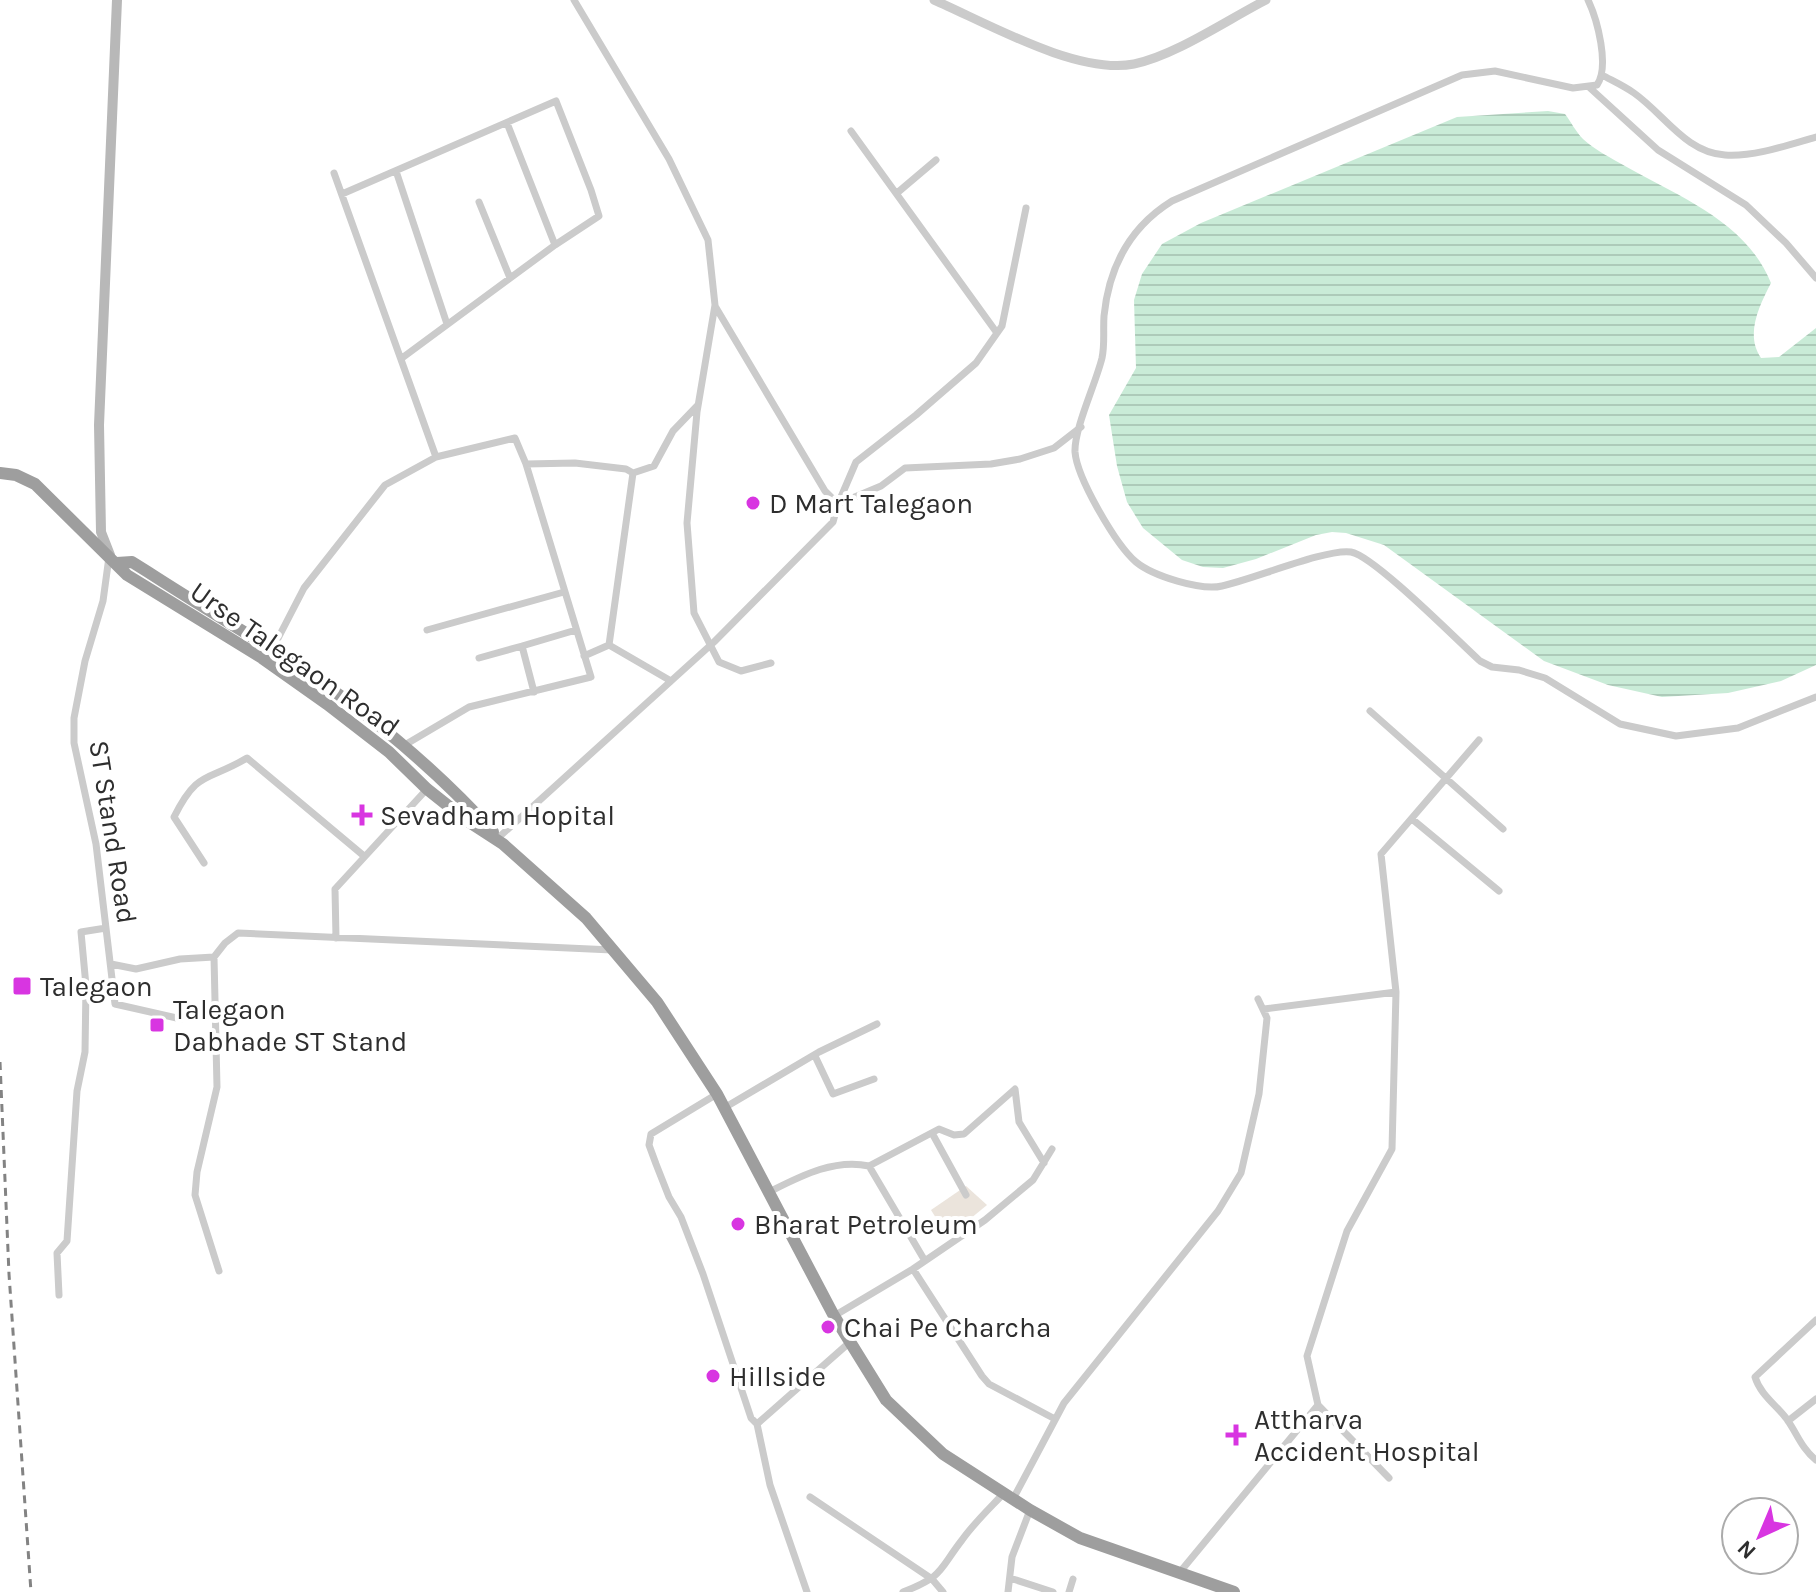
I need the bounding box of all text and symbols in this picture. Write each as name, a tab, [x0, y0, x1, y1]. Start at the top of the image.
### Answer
place label: D Mart Talegaon	[769, 487, 973, 520]
marker: D Mart Talegaon	[744, 494, 762, 512]
street label: Urse Talegaon Road	[184, 574, 406, 744]
street label: ST Stand Road	[82, 738, 144, 926]
place label: Sevadham Hopital	[380, 799, 615, 832]
marker: Sevadham Hopital	[351, 804, 373, 826]
place label: Talegaon	[40, 970, 153, 1003]
marker: Talegaon	[11, 975, 33, 997]
place label: Talegaon Dabhade ST Stand	[173, 993, 407, 1058]
marker: Talegaon Dabhade ST Stand	[148, 1016, 166, 1034]
place label: Bharat Petroleum	[754, 1208, 978, 1241]
marker: Bharat Petroleum	[729, 1215, 747, 1233]
place label: Chai Pe Charcha	[844, 1311, 1051, 1344]
marker: Chai Pe Charcha	[819, 1318, 837, 1336]
place label: Hillside	[729, 1360, 826, 1393]
marker: Hillside	[704, 1367, 722, 1385]
place label: Attharva Accident Hospital	[1254, 1403, 1480, 1468]
marker: Attharva Accident Hospital	[1225, 1424, 1247, 1446]
north arrow	[1720, 1496, 1800, 1576]
text: N	[1732, 1535, 1762, 1565]

